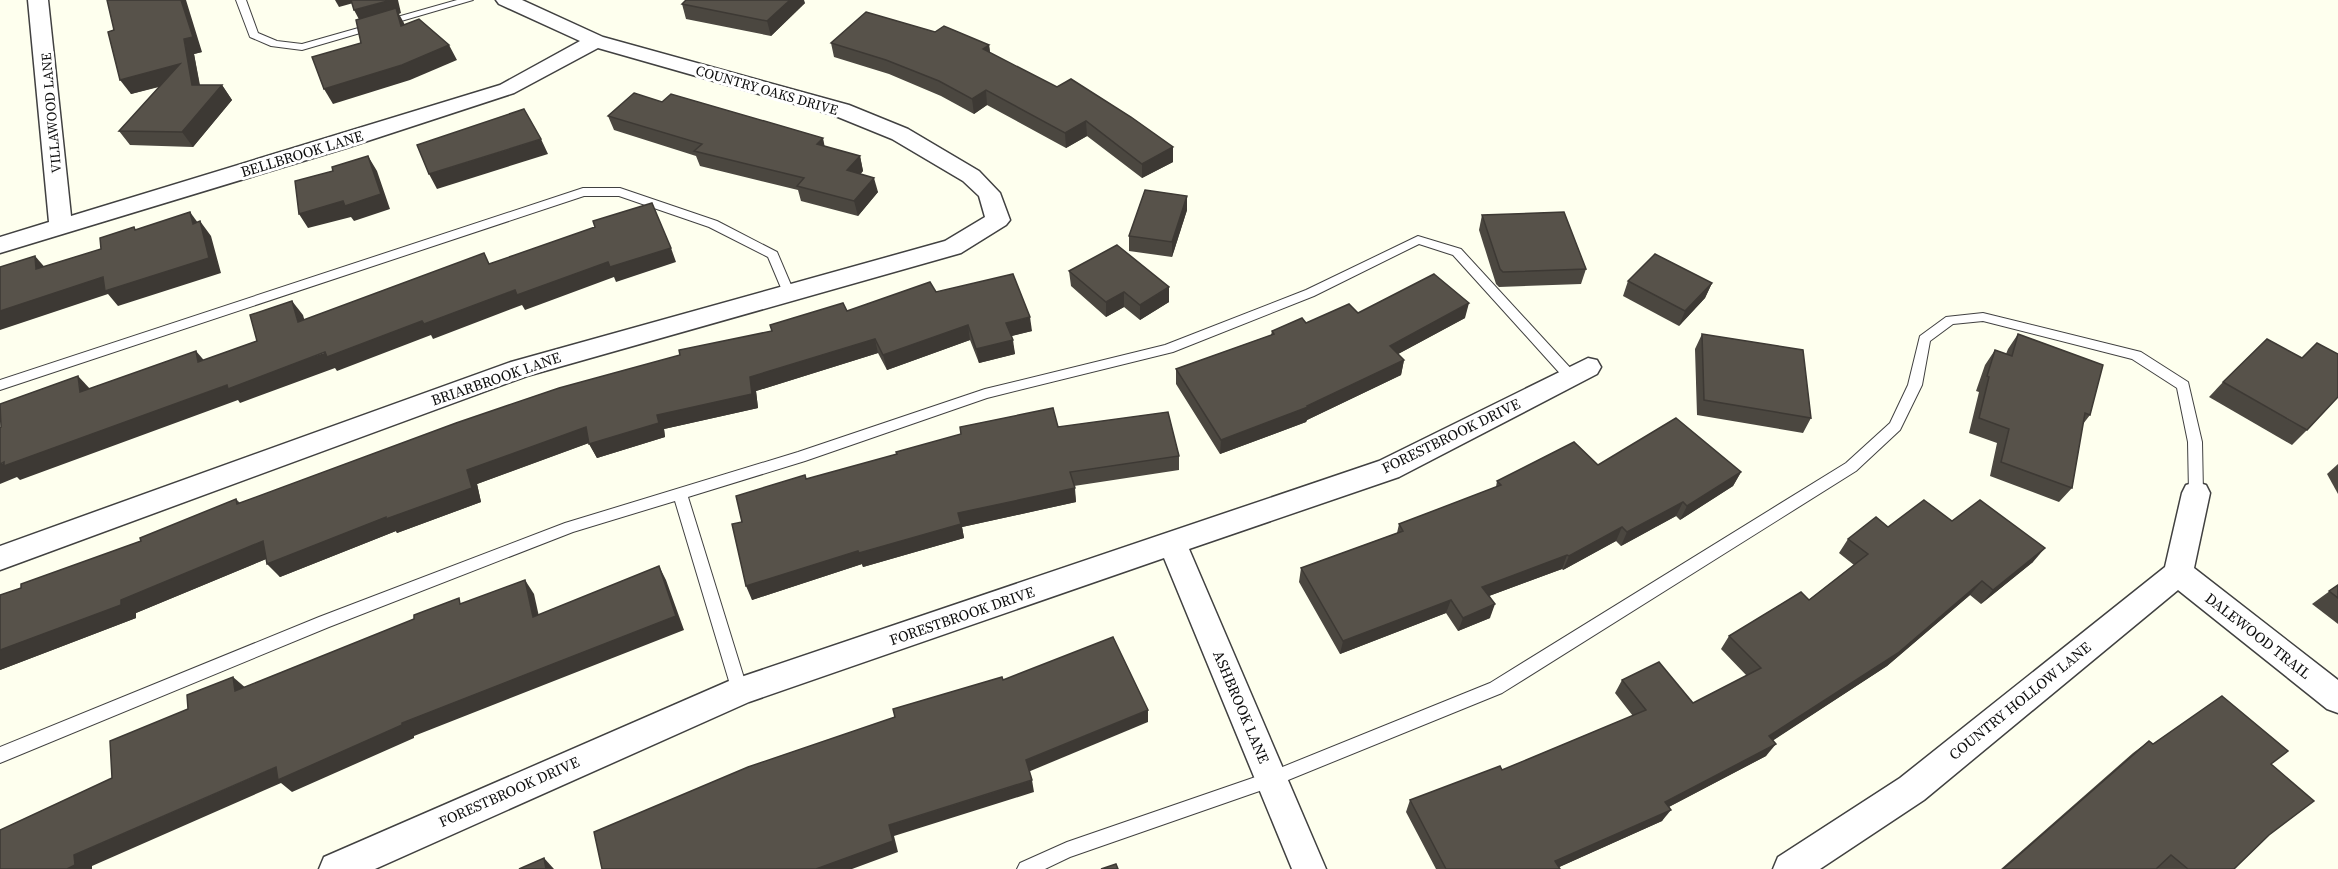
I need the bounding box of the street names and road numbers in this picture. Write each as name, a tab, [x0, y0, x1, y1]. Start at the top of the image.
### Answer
street label: VILLAWOOD LANE	[36, 52, 66, 174]
street label: COUNTRY OAKS DRIVE	[693, 60, 841, 120]
street label: BELLBROOK LANE	[238, 125, 366, 182]
street label: BRIARBROOK LANE	[428, 347, 563, 411]
street label: FORESTBROOK DRIVE	[1378, 393, 1524, 478]
street label: FORESTBROOK DRIVE	[887, 581, 1037, 650]
street label: DALEWOOD TRAIL	[2201, 588, 2316, 684]
street label: COUNTRY HOLLOW LANE	[1944, 637, 2095, 765]
street label: ASHBROOK LANE	[1208, 647, 1275, 767]
street label: FORESTBROOK DRIVE	[435, 751, 582, 832]

